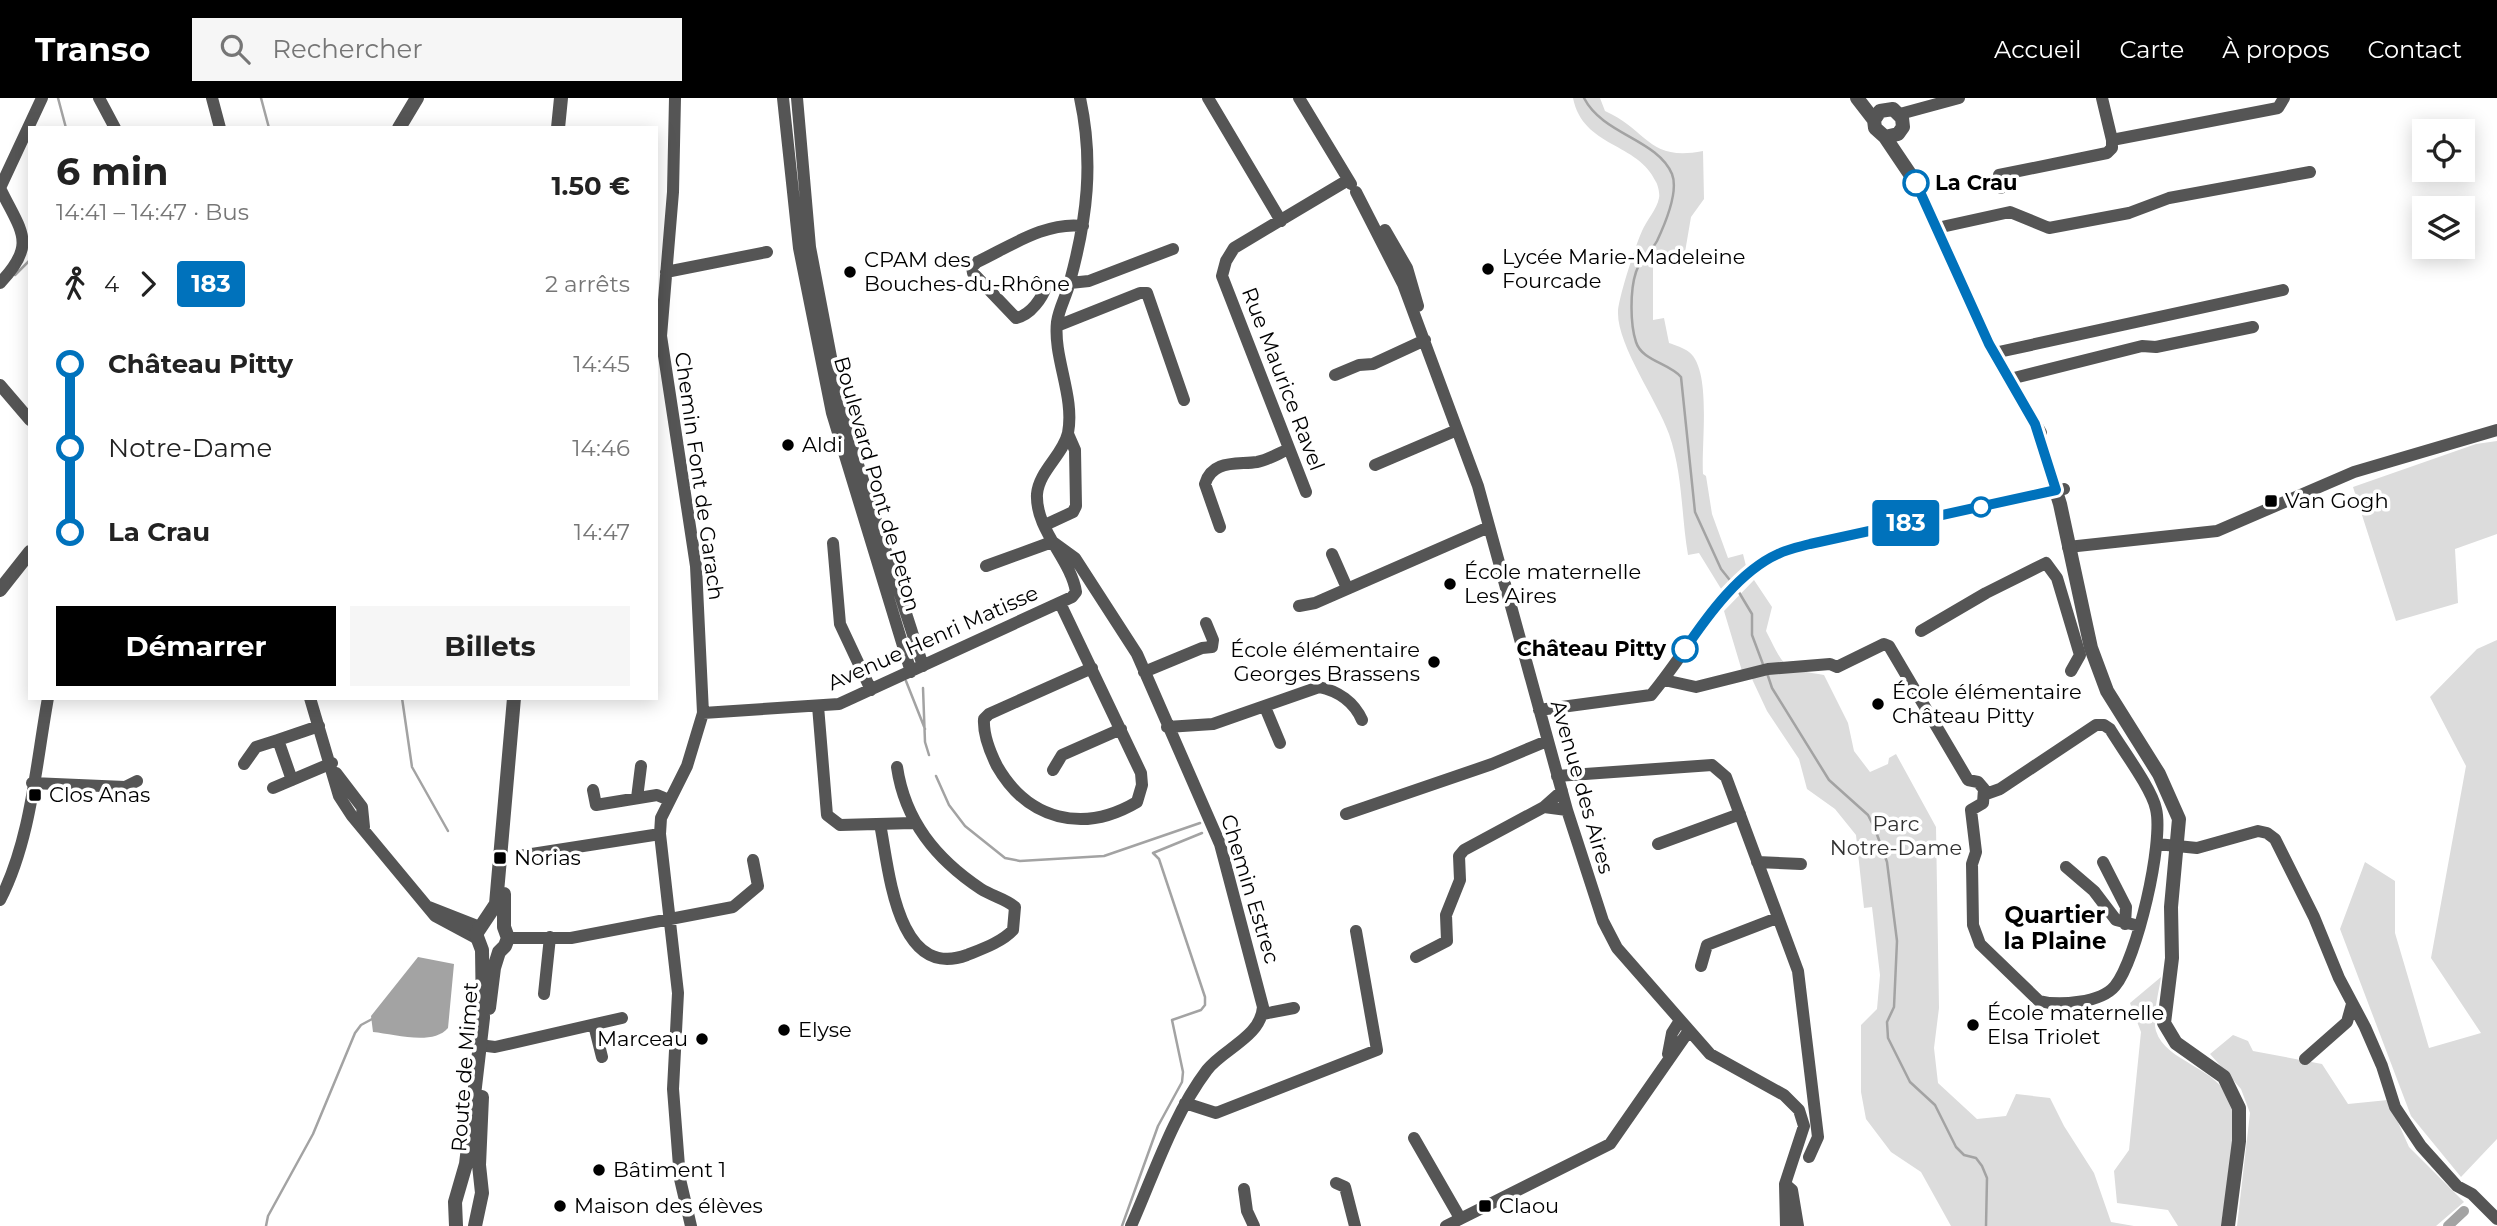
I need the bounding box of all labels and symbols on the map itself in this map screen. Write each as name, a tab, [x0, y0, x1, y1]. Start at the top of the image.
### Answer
marker: La Crau	[1903, 170, 1929, 196]
place label: La Crau	[1935, 170, 2018, 195]
place label: Lycée Marie-Madeleine Fourcade	[1502, 244, 1745, 293]
place label: CPAM des Bouches-du-Rhône	[864, 247, 1070, 296]
marker: Lycée Marie-Madeleine Fourcade	[1480, 261, 1496, 277]
marker: CPAM des Bouches-du-Rhône	[842, 264, 858, 280]
street label: Rue Maurice Ravel	[1237, 284, 1330, 474]
street label: Chemin Font de Garach	[670, 350, 729, 602]
street label: Boulevard Pont de Peton	[829, 353, 926, 614]
place label: Aldi	[802, 432, 843, 457]
marker: Aldi	[780, 437, 796, 453]
place label: Van Gogh	[2285, 488, 2389, 513]
marker: Van Gogh	[2263, 493, 2279, 509]
unlabelled marker	[1971, 497, 1991, 517]
line badge: 183	[1866, 500, 1946, 546]
place label: École maternelle Les Aires	[1464, 559, 1641, 608]
marker: École maternelle Les Aires	[1442, 576, 1458, 592]
street label: Avenue Henri Matisse	[824, 580, 1042, 695]
place label: Château Pitty	[1517, 636, 1666, 661]
marker: Château Pitty	[1672, 636, 1698, 662]
place label: École élémentaire Georges Brassens	[1230, 637, 1420, 686]
marker: École élémentaire Georges Brassens	[1426, 654, 1442, 670]
place label: École élémentaire Château Pitty	[1892, 679, 2082, 728]
marker: École élémentaire Château Pitty	[1870, 696, 1886, 712]
street label: Avenue des Aires	[1546, 697, 1619, 876]
place label: Clos Anas	[49, 782, 150, 807]
marker: Clos Anas	[27, 787, 43, 803]
street label: Chemin Estrec	[1216, 811, 1285, 966]
park label: Parc Notre-Dame	[1830, 811, 1962, 860]
place label: Norias	[514, 845, 581, 870]
marker: Norias	[492, 850, 508, 866]
district label: Quartier la Plaine	[2004, 901, 2107, 955]
street label: Route de Mimet	[446, 981, 483, 1153]
place label: École maternelle Elsa Triolet	[1987, 1000, 2164, 1049]
place label: Elyse	[798, 1017, 852, 1042]
marker: École maternelle Elsa Triolet	[1965, 1017, 1981, 1033]
marker: Elyse	[776, 1022, 792, 1038]
place label: Marceau	[597, 1026, 688, 1051]
marker: Marceau	[694, 1031, 710, 1047]
place label: Bâtiment 1	[613, 1157, 726, 1182]
marker: Bâtiment 1	[591, 1162, 607, 1178]
place label: Maison des élèves	[574, 1193, 763, 1218]
place label: Claou	[1499, 1193, 1559, 1218]
marker: Maison des élèves	[552, 1198, 568, 1214]
marker: Claou	[1477, 1198, 1493, 1214]

